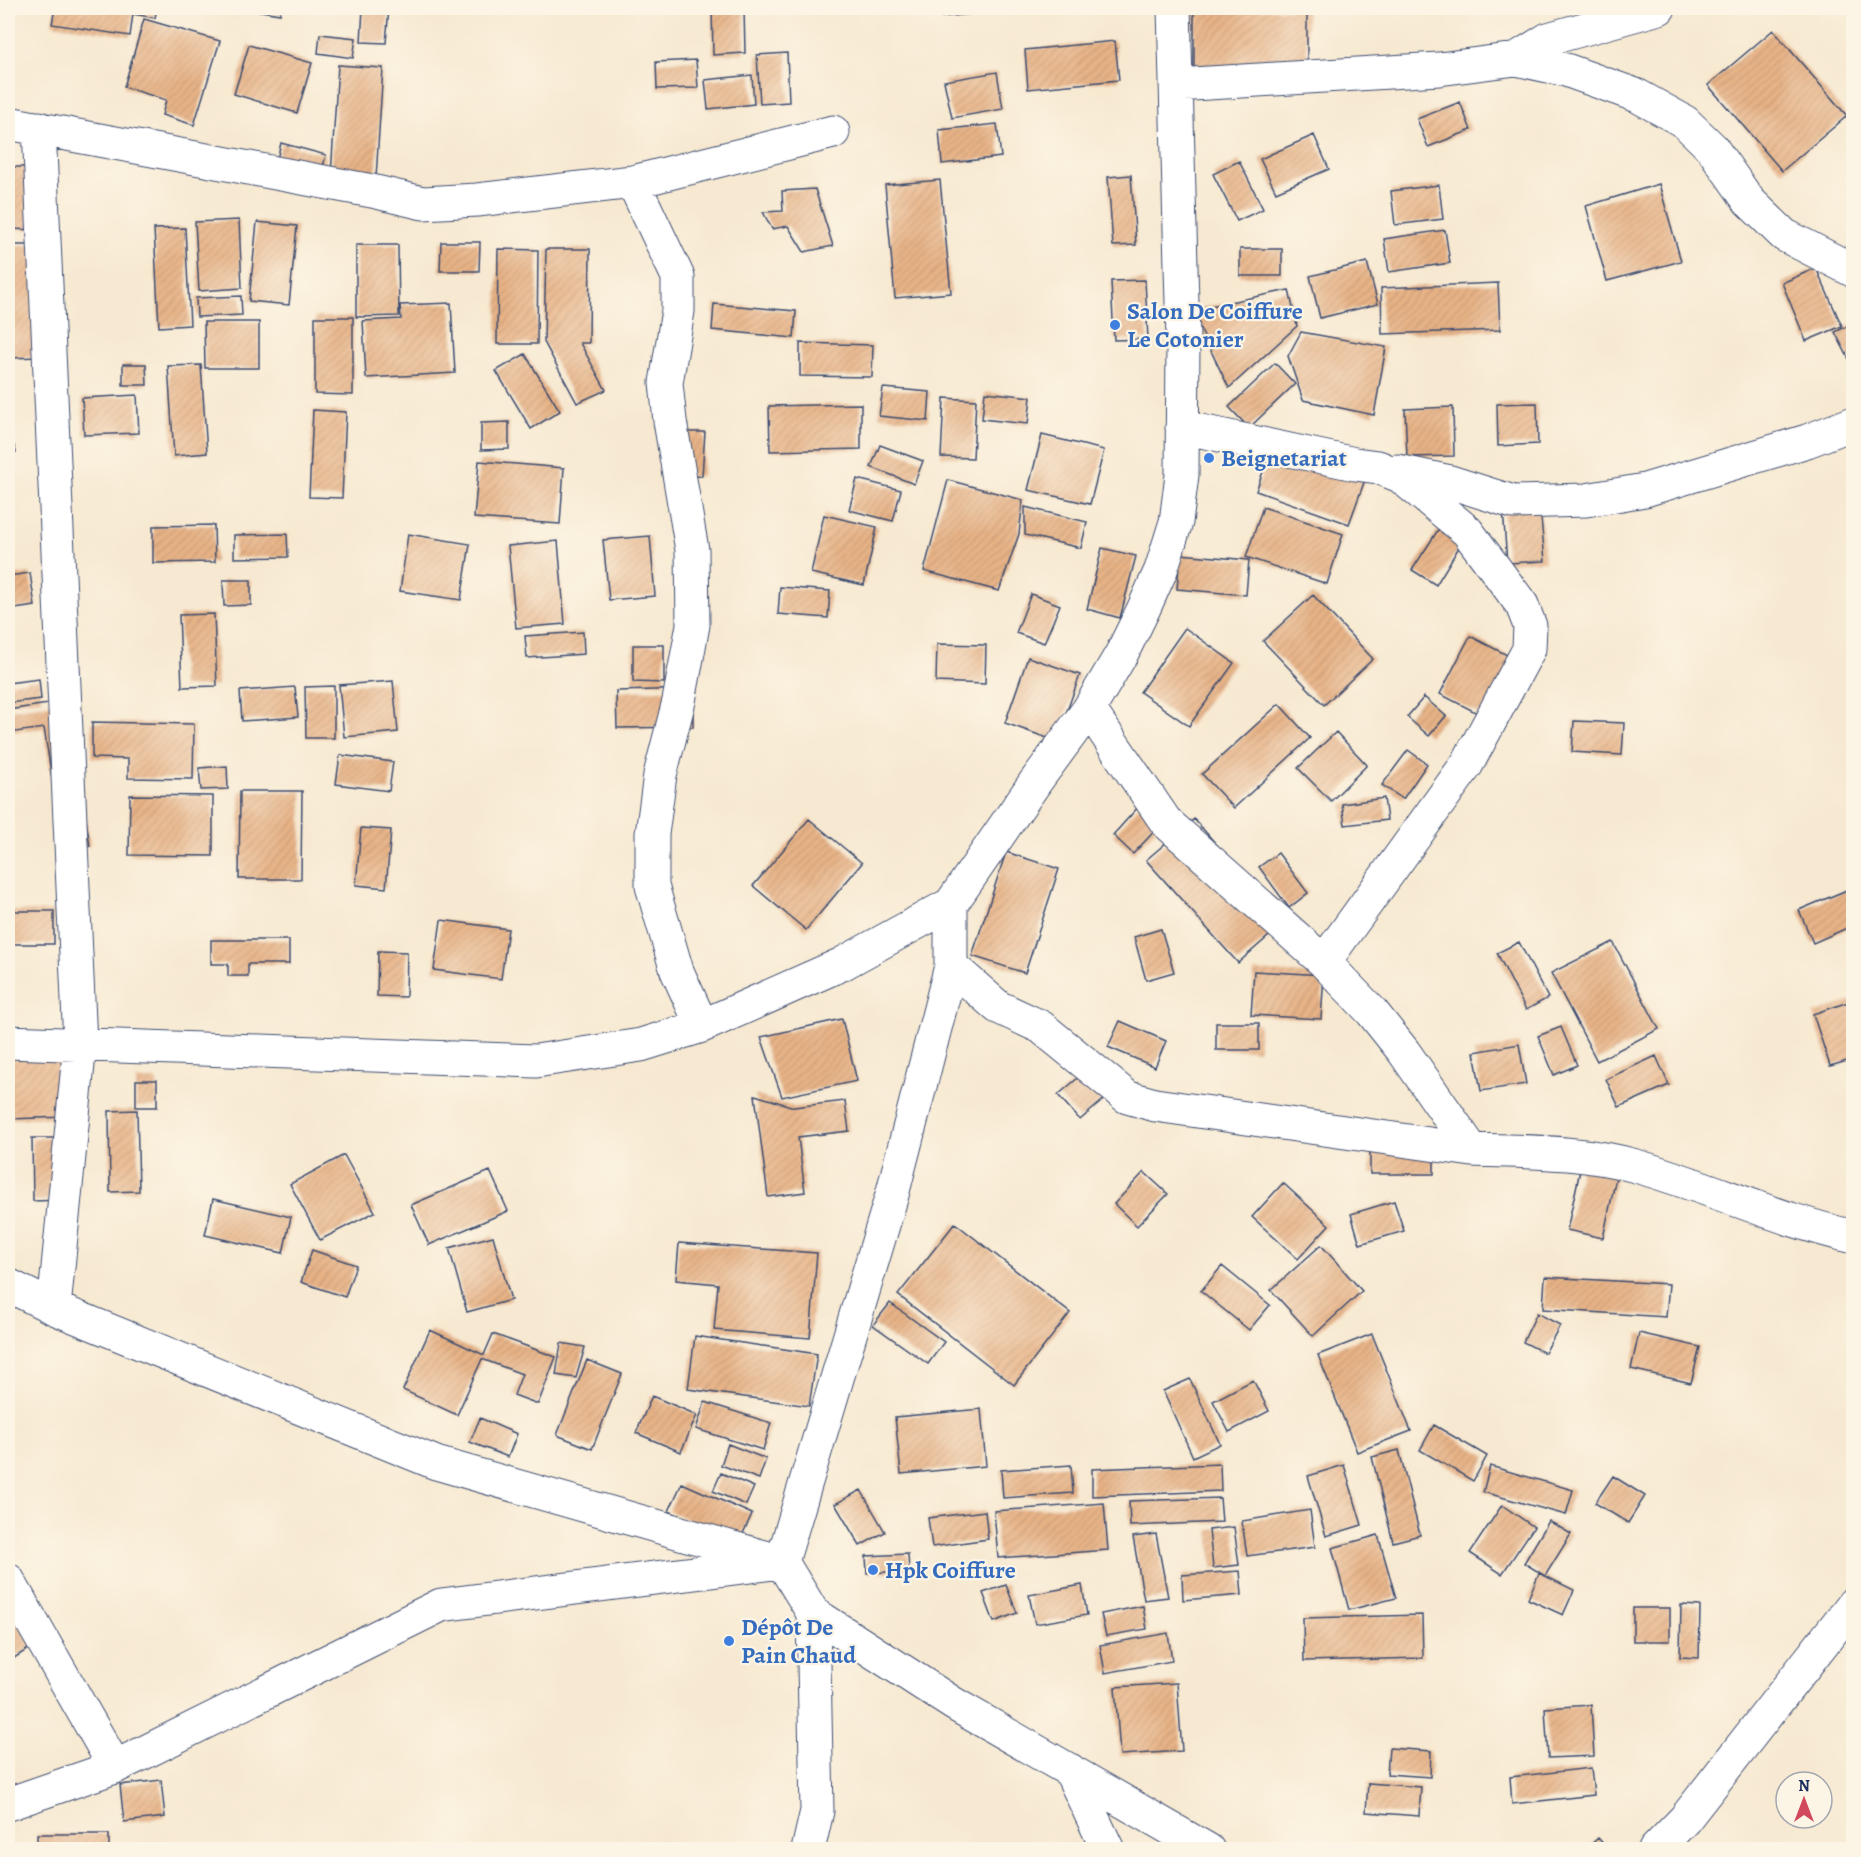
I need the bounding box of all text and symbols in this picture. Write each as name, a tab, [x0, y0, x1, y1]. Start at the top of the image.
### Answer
place label: Salon De Coiffure Le Cotonier	[1127, 295, 1303, 355]
marker: Salon De Coiffure Le Cotonier	[1108, 318, 1122, 332]
place label: Beignetariat	[1221, 442, 1347, 474]
marker: Beignetariat	[1202, 451, 1216, 465]
place label: Hpk Coiffure	[885, 1554, 1016, 1586]
marker: Hpk Coiffure	[866, 1563, 880, 1577]
place label: Dépôt De Pain Chaud	[741, 1611, 856, 1671]
marker: Dépôt De Pain Chaud	[722, 1634, 736, 1648]
north arrow	[1774, 1770, 1834, 1830]
text: N	[1798, 1775, 1810, 1797]

